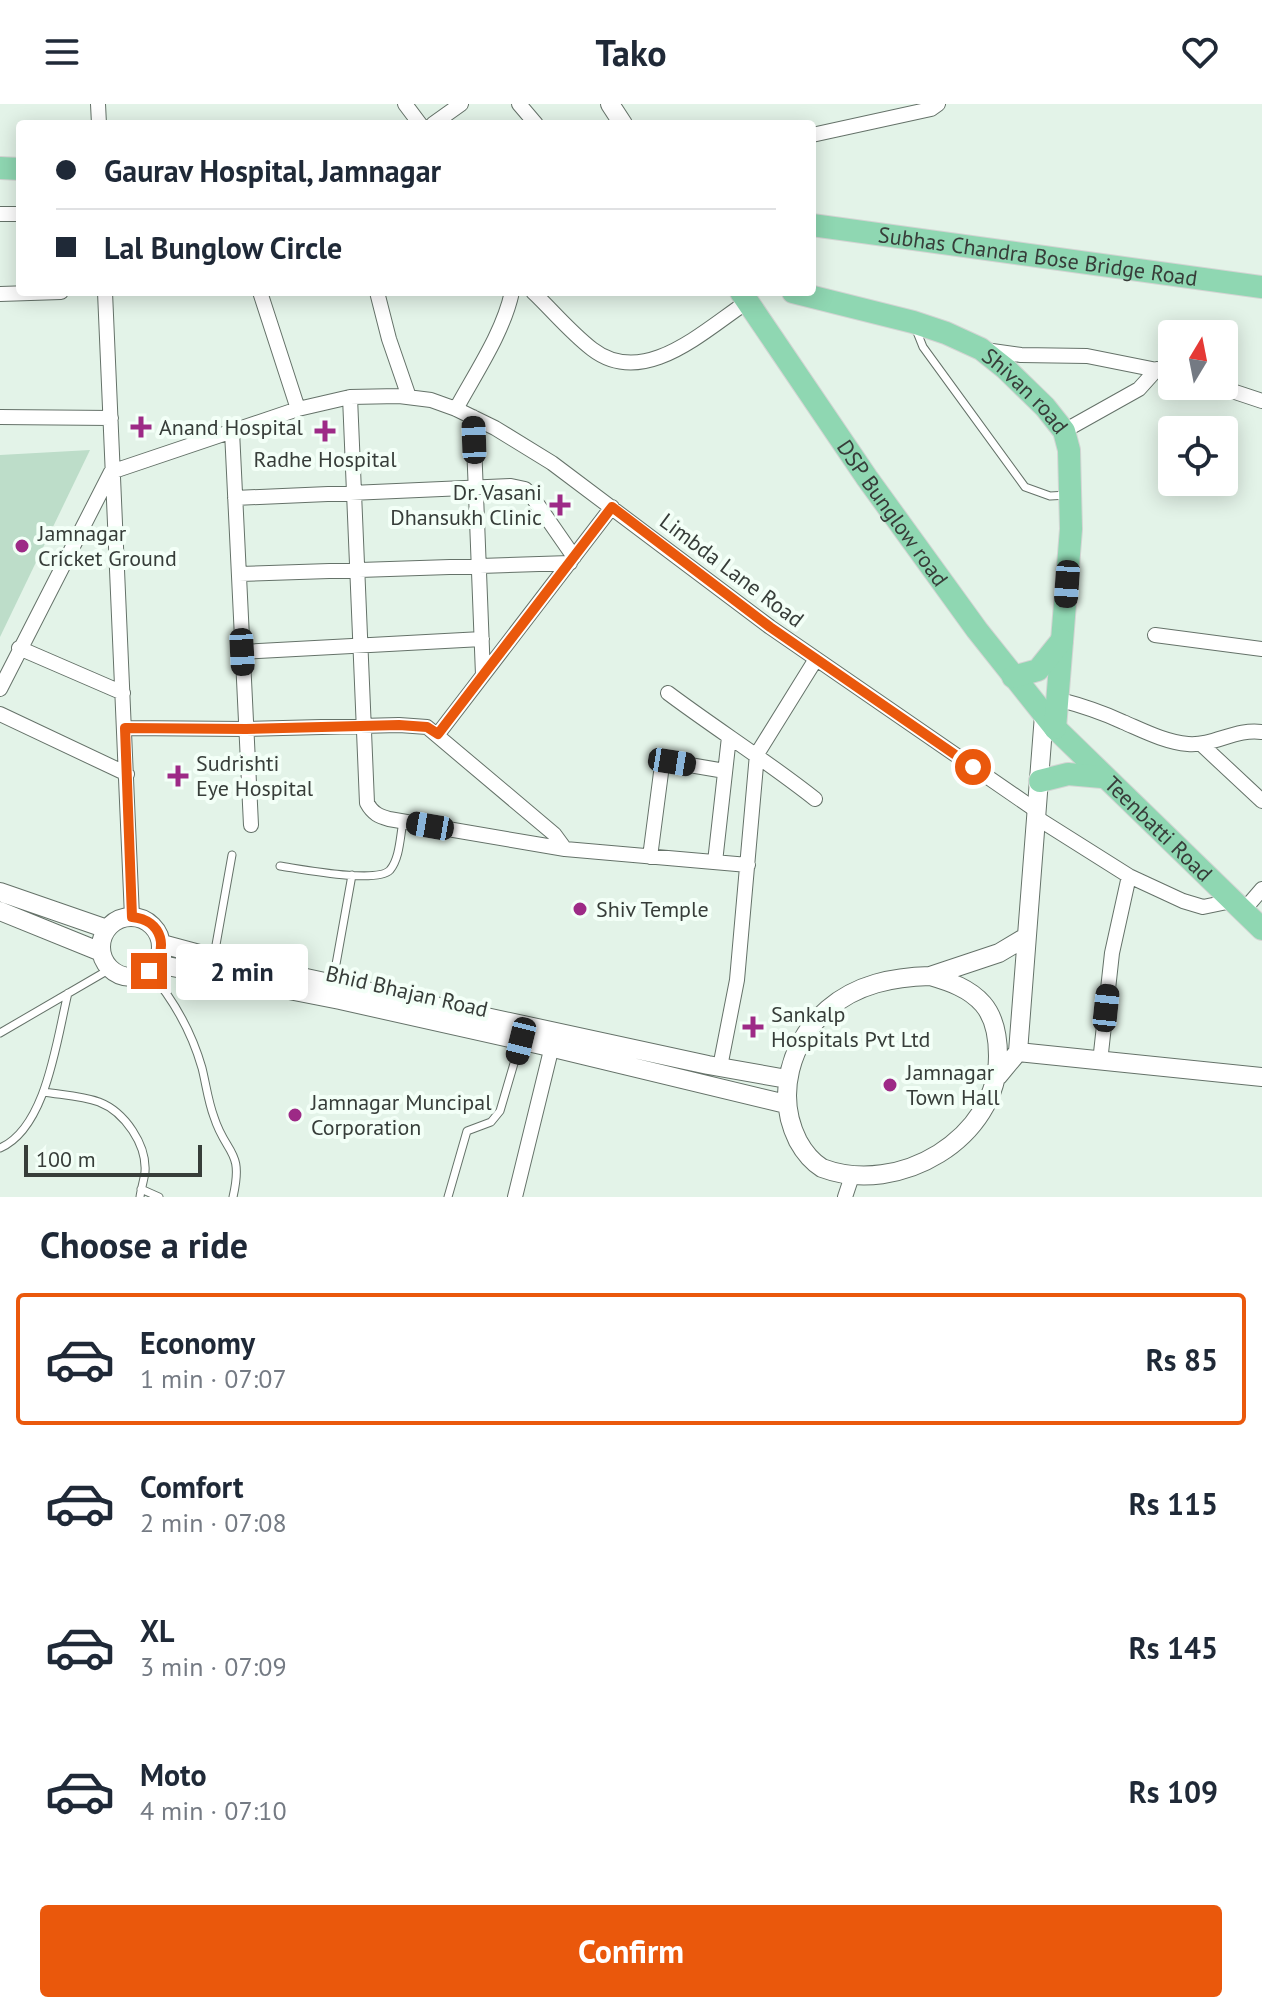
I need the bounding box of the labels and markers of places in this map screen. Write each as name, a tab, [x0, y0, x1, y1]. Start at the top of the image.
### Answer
place label: Anand Hospital	[159, 413, 304, 441]
marker: Anand Hospital	[130, 416, 152, 438]
marker: Radhe Hospital	[314, 420, 336, 442]
place label: Radhe Hospital	[253, 445, 397, 473]
place label: Dr. Vasani Dhansukh Clinic	[390, 478, 542, 531]
marker: Dr. Vasani Dhansukh Clinic	[549, 494, 571, 516]
place label: Jamnagar Cricket Ground	[37, 519, 177, 572]
marker: Jamnagar Cricket Ground	[13, 537, 31, 555]
place label: Sudrishti Eye Hospital	[196, 749, 314, 802]
marker: Sudrishti Eye Hospital	[167, 765, 189, 787]
place label: Shiv Temple	[596, 895, 709, 923]
marker: Shiv Temple	[571, 900, 589, 918]
place label: Sankalp Hospitals Pvt Ltd	[771, 1000, 930, 1053]
marker: Sankalp Hospitals Pvt Ltd	[742, 1016, 764, 1038]
place label: Jamnagar Town Hall	[905, 1058, 1000, 1111]
marker: Jamnagar Town Hall	[881, 1076, 899, 1094]
place label: Jamnagar Muncipal Corporation	[310, 1088, 492, 1141]
marker: Jamnagar Muncipal Corporation	[286, 1106, 304, 1124]

